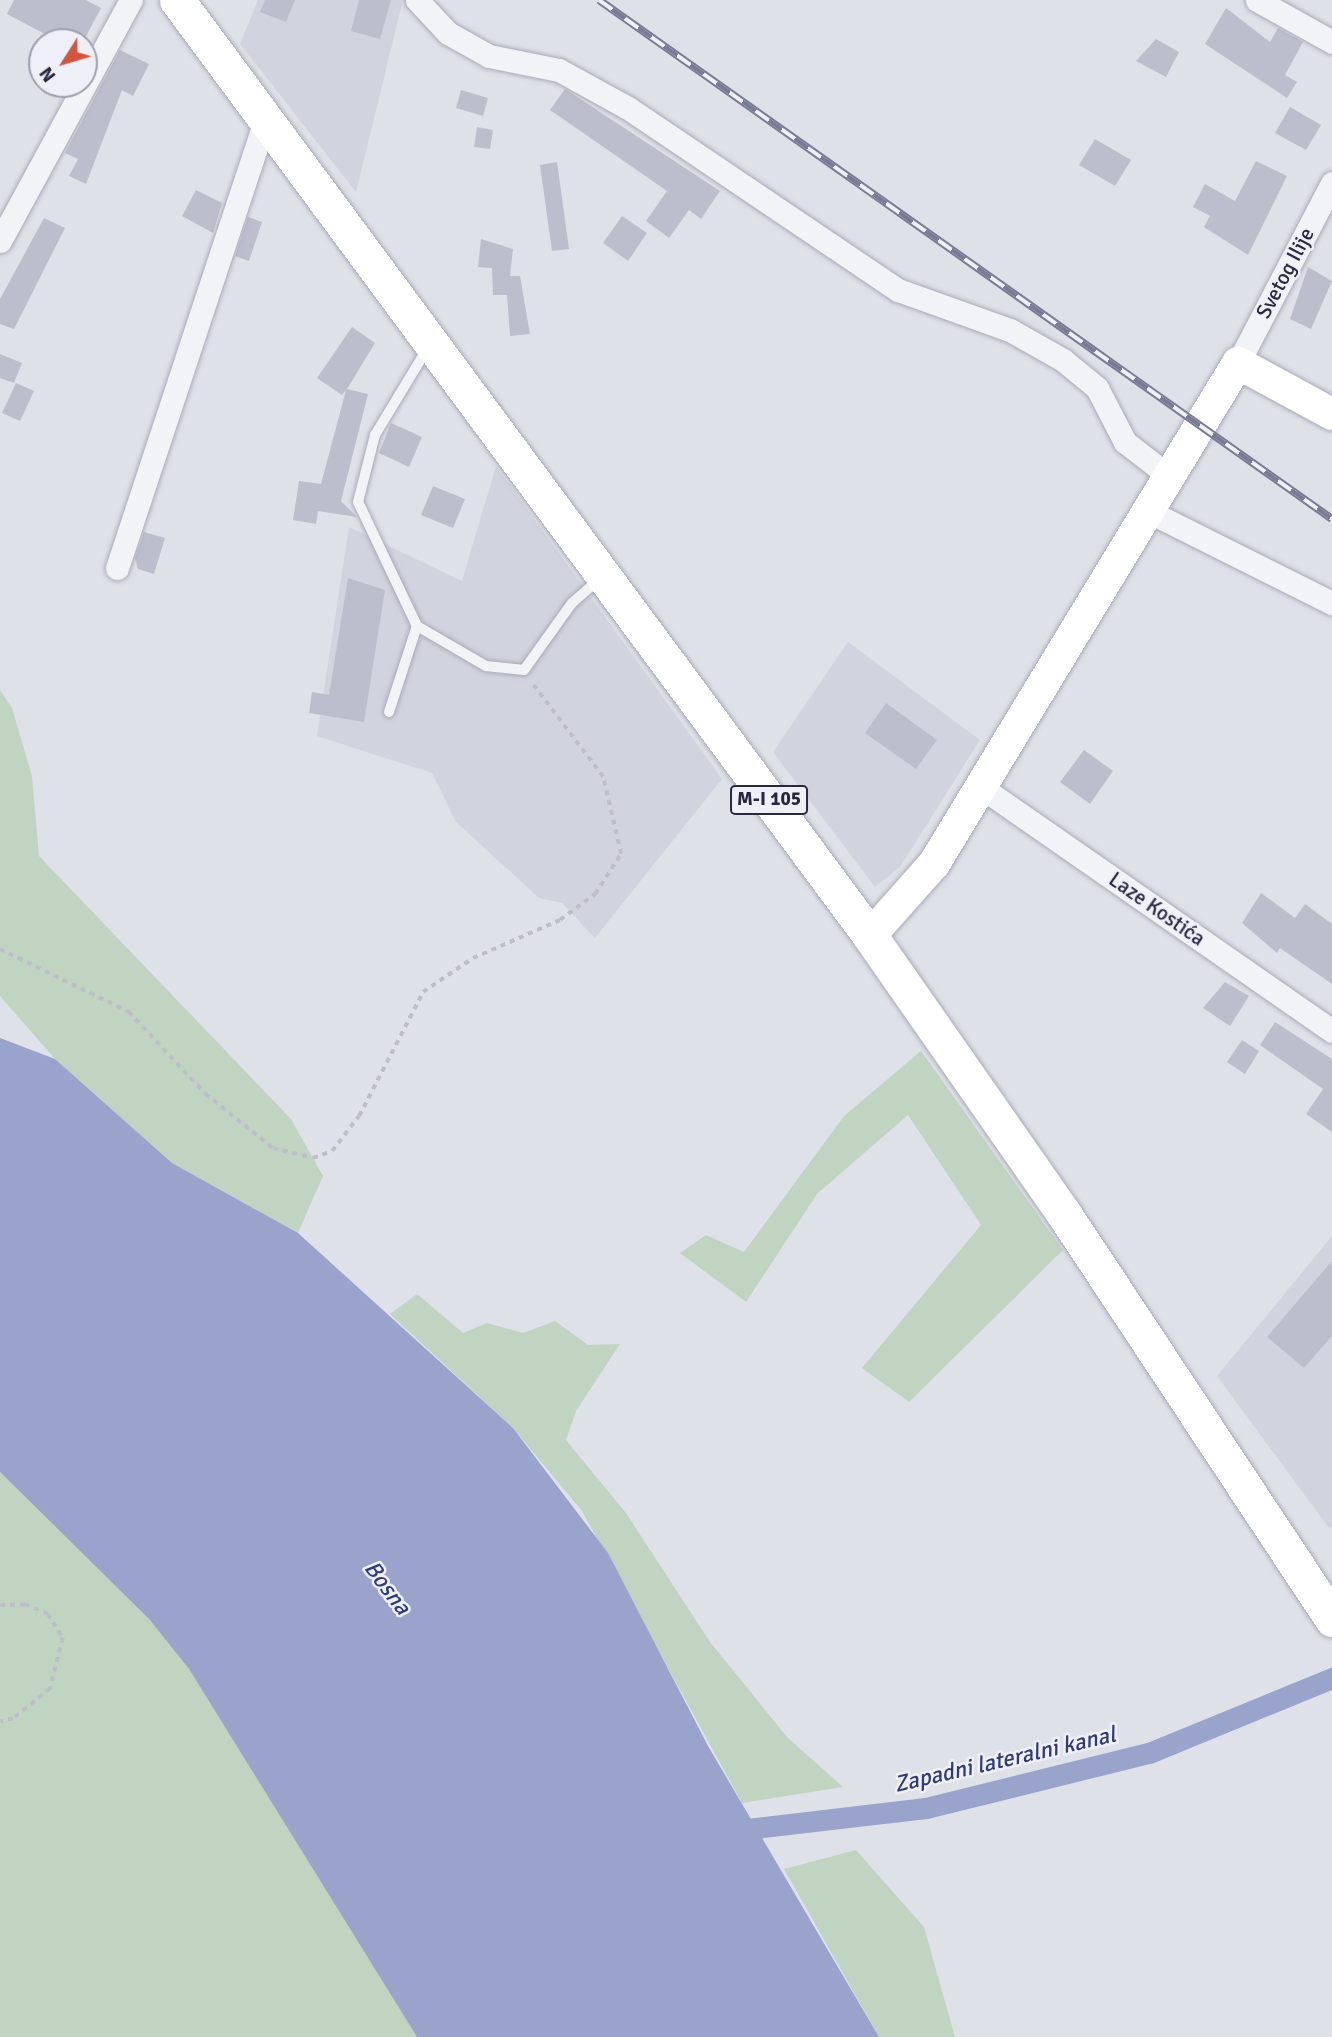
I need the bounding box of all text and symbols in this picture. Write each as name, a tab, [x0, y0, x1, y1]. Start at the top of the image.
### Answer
north arrow	[28, 28, 98, 98]
text: N	[34, 62, 61, 87]
street label: Svetog Ilije	[1251, 223, 1319, 323]
road number: M-I 105	[729, 785, 809, 816]
street label: Laze Kostića	[1104, 867, 1210, 951]
water label: Bosna	[358, 1556, 416, 1620]
water label: Zapadni lateralni kanal	[892, 1721, 1118, 1799]

